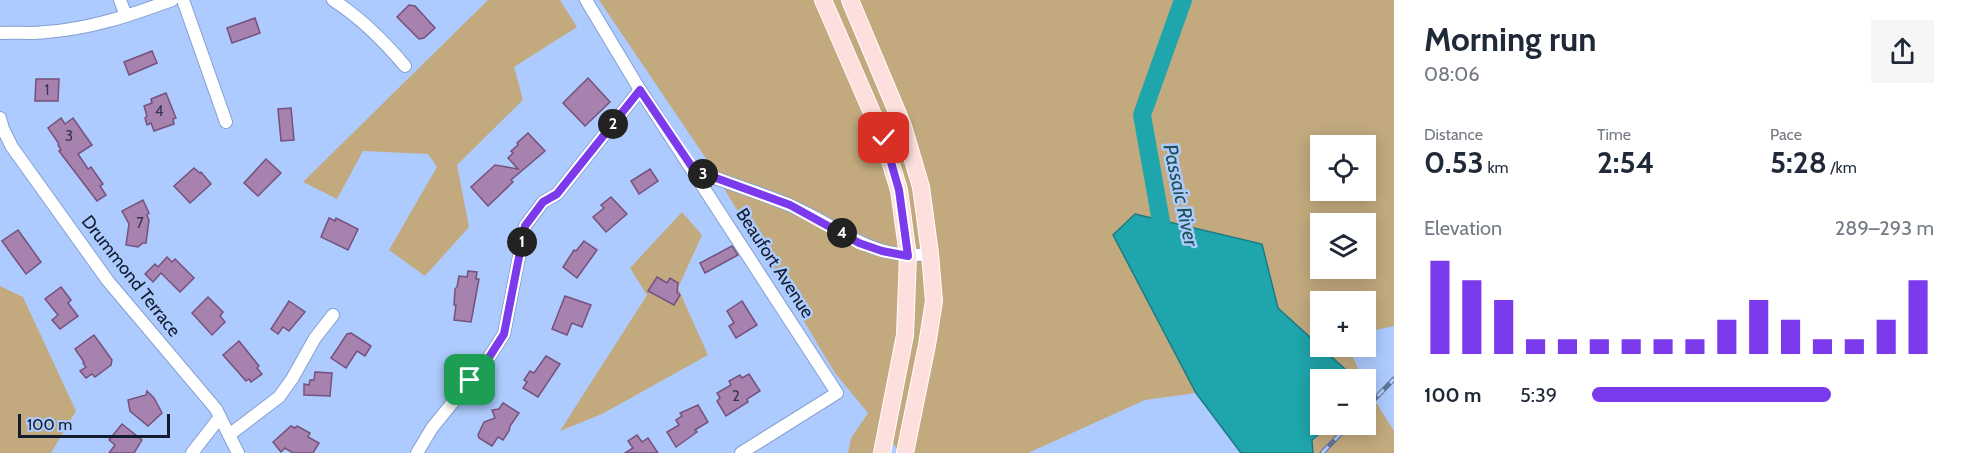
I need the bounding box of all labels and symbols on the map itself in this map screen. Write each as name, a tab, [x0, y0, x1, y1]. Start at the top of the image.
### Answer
house number: 1	[45, 81, 49, 99]
house number: 4	[155, 102, 164, 120]
pin: 2	[598, 109, 628, 139]
pin	[858, 112, 909, 163]
house number: 3	[65, 127, 73, 145]
water label: Passaic River	[1158, 142, 1204, 249]
pin: 3	[688, 159, 718, 189]
street label: Beaufort Avenue	[731, 204, 819, 322]
street label: Drummond Terrace	[77, 211, 185, 341]
house number: 7	[136, 214, 144, 232]
pin: 4	[827, 218, 857, 248]
pin: 1	[507, 227, 537, 257]
pin	[444, 354, 495, 405]
house number: 2	[732, 387, 740, 405]
scale bar	[18, 411, 170, 438]

